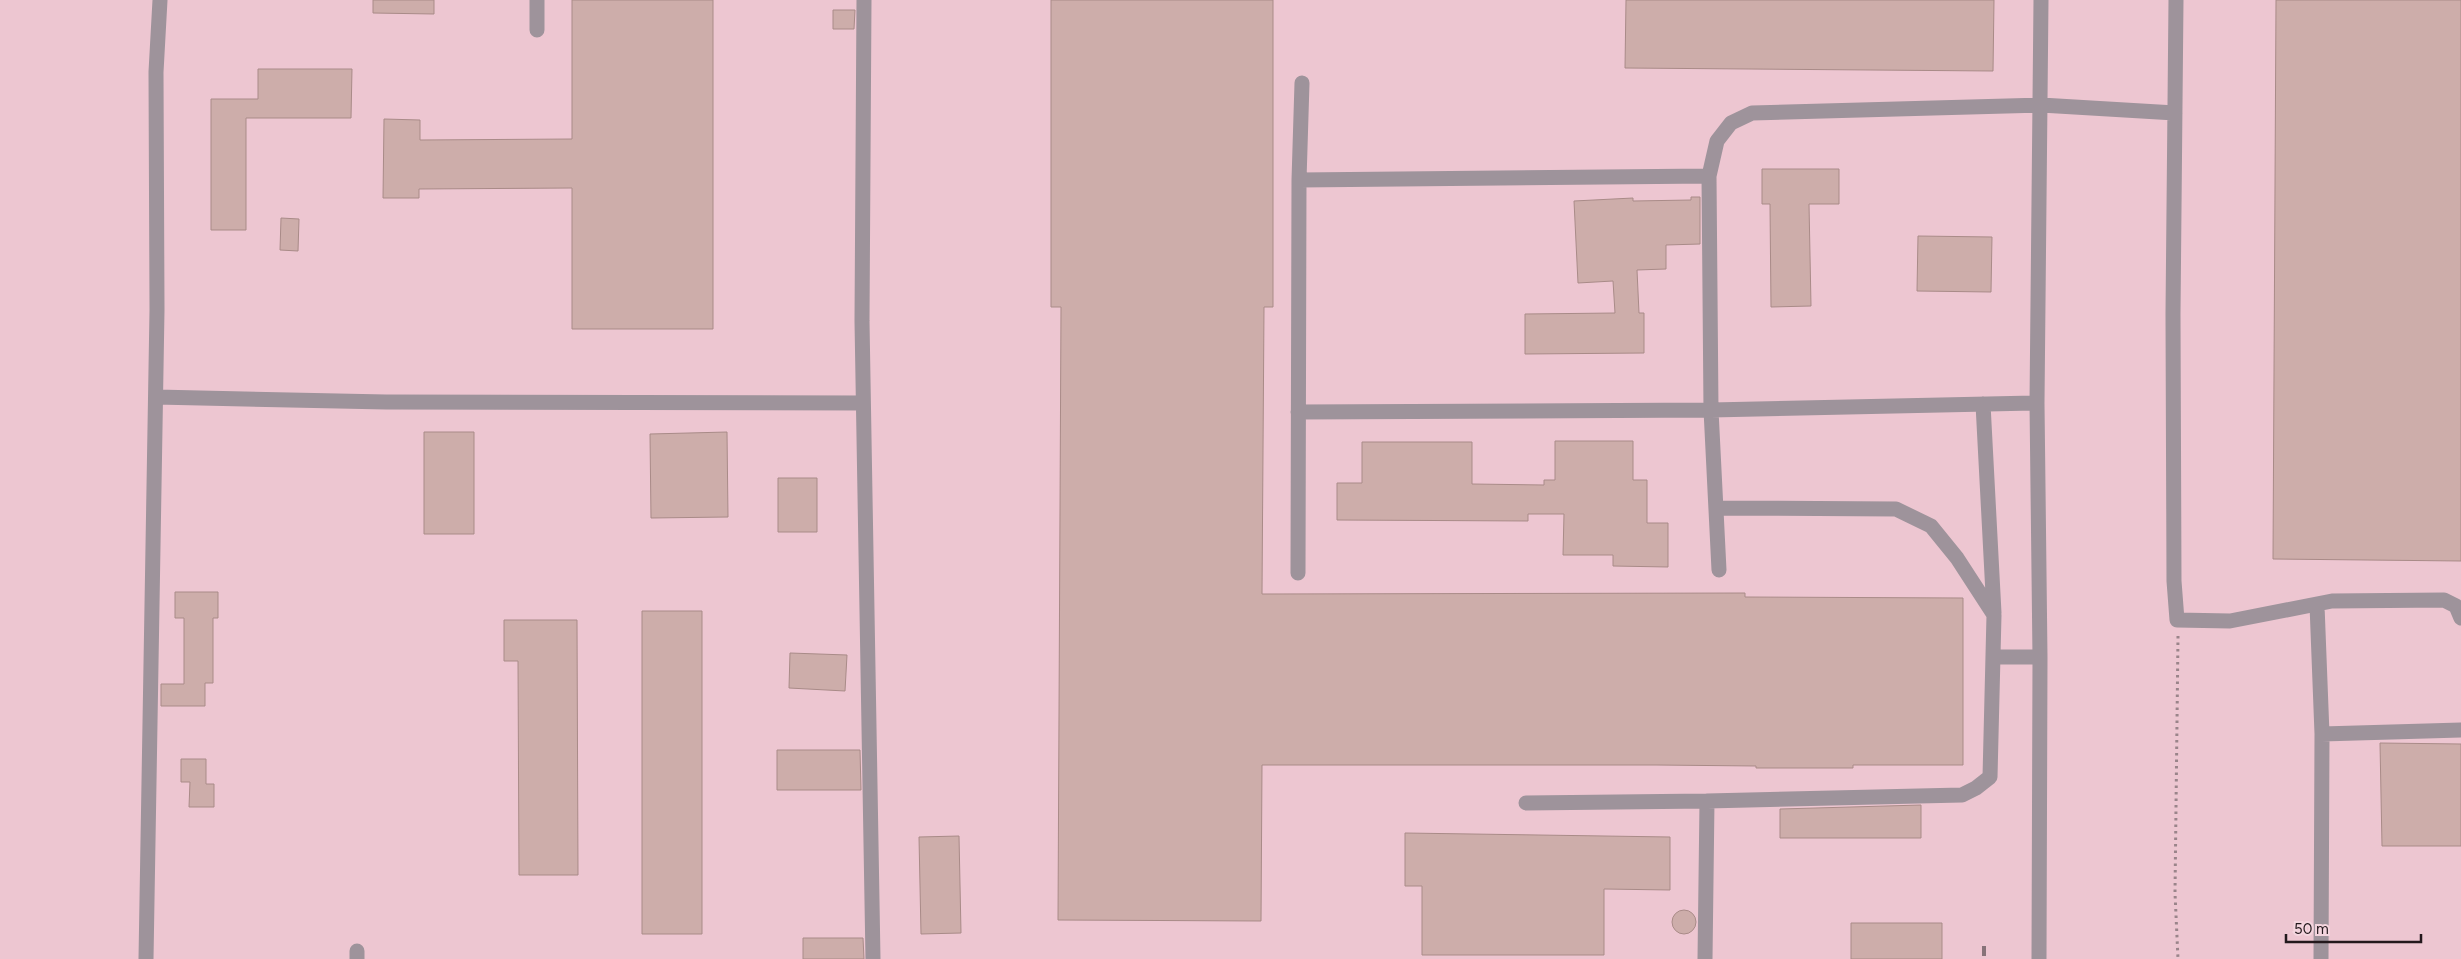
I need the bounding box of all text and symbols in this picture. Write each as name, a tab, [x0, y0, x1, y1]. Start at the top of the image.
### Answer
scale bar	[2286, 912, 2421, 944]
text: 50 m	[2294, 920, 2329, 938]

